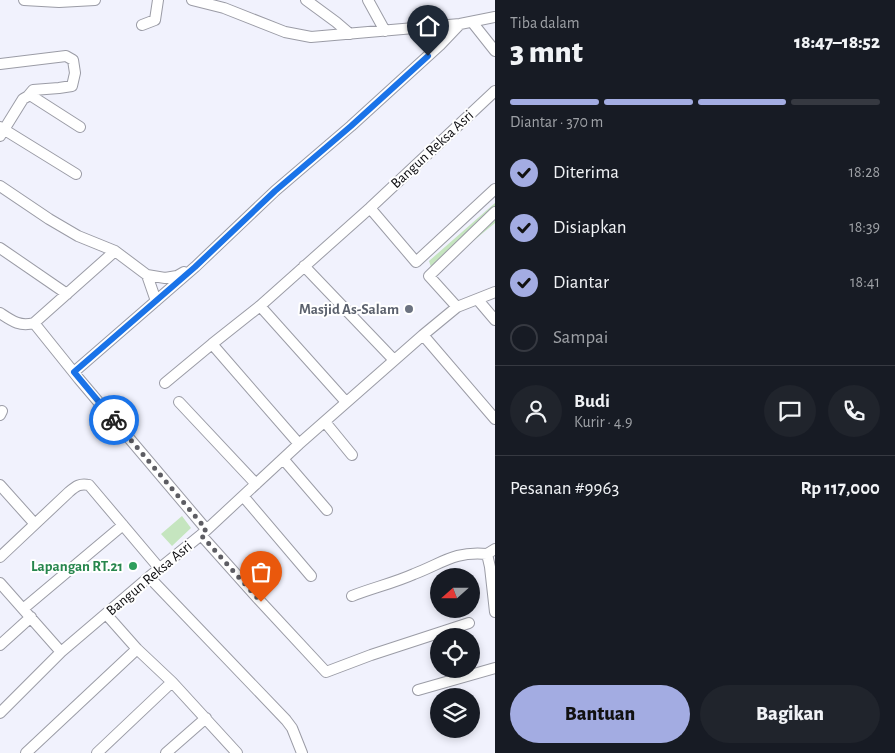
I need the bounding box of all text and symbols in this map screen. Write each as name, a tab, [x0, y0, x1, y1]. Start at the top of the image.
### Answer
pin	[407, 5, 449, 56]
icon: home	[414, 12, 442, 40]
text: Tiba dalam	[510, 15, 580, 31]
text: 18:47–18:52	[794, 33, 880, 52]
text: 3 mnt	[510, 36, 583, 68]
street label: Bangun Reksa Asri	[388, 107, 477, 191]
text: Diantar · 370 m	[510, 114, 603, 130]
icon: check	[510, 159, 538, 187]
text: Diterima	[553, 163, 619, 182]
text: 18:28	[848, 164, 880, 180]
icon: check	[510, 214, 538, 242]
text: Disiapkan	[553, 218, 627, 237]
text: 18:39	[849, 219, 880, 235]
icon: check	[510, 269, 538, 297]
text: Diantar	[553, 273, 609, 292]
text: 18:41	[850, 274, 880, 290]
place label: Masjid As-Salam	[299, 302, 399, 317]
marker: Masjid As-Salam	[403, 303, 415, 315]
text: Sampai	[553, 328, 608, 347]
button: person	[510, 385, 562, 437]
button: chat	[764, 385, 816, 437]
button: phone	[828, 385, 880, 437]
text: Budi	[574, 392, 610, 411]
courier	[89, 395, 139, 445]
icon: bike	[100, 406, 128, 434]
text: Kurir · 4.9	[574, 414, 633, 430]
text: Pesanan #9963	[510, 479, 619, 498]
text: Rp 117,000	[801, 479, 880, 498]
street label: Bangun Reksa Asri	[104, 538, 195, 618]
pin	[240, 551, 282, 602]
icon: bag	[247, 558, 275, 586]
place label: Lapangan RT.21	[31, 559, 123, 574]
marker: Lapangan RT.21	[127, 560, 139, 572]
north arrow	[430, 568, 480, 618]
map controls	[430, 568, 480, 738]
button: locate	[430, 628, 480, 678]
button: Bantuan	[510, 685, 690, 743]
button: Bagikan	[700, 685, 880, 743]
button: layers	[430, 688, 480, 738]

